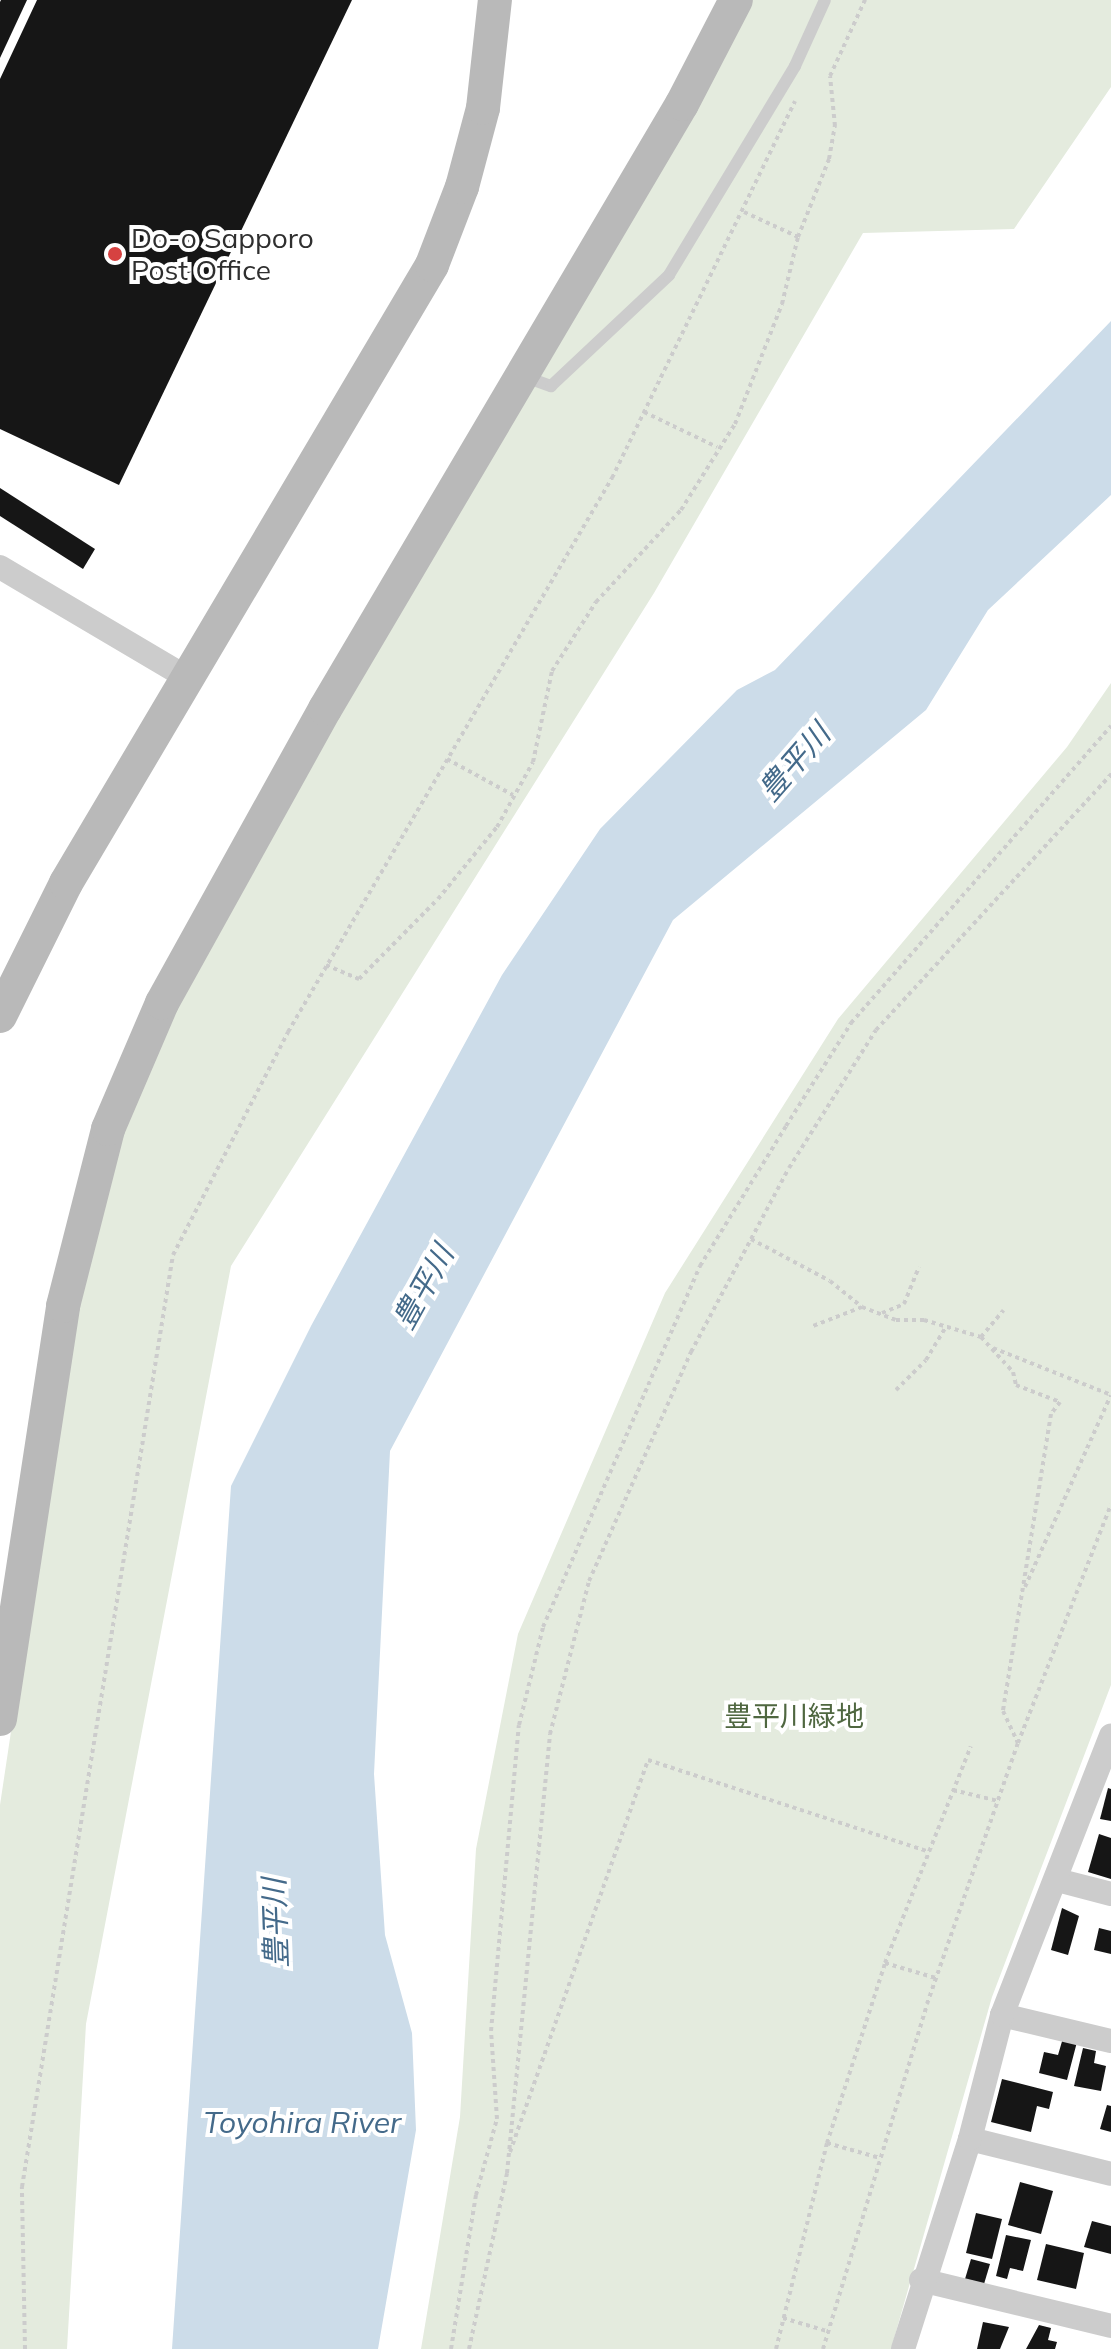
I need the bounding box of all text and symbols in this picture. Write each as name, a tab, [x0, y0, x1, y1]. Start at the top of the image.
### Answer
place label: Do-o Sapporo Post Office	[131, 221, 314, 287]
marker: Do-o Sapporo Post Office	[106, 245, 124, 263]
water label: 豊平川	[751, 716, 837, 808]
water label: 豊平川	[385, 1239, 461, 1335]
park label: 豊平川緑地	[724, 1699, 864, 1733]
water label: 豊平川	[255, 1877, 295, 1969]
water label: Toyohira River	[203, 2104, 401, 2140]

